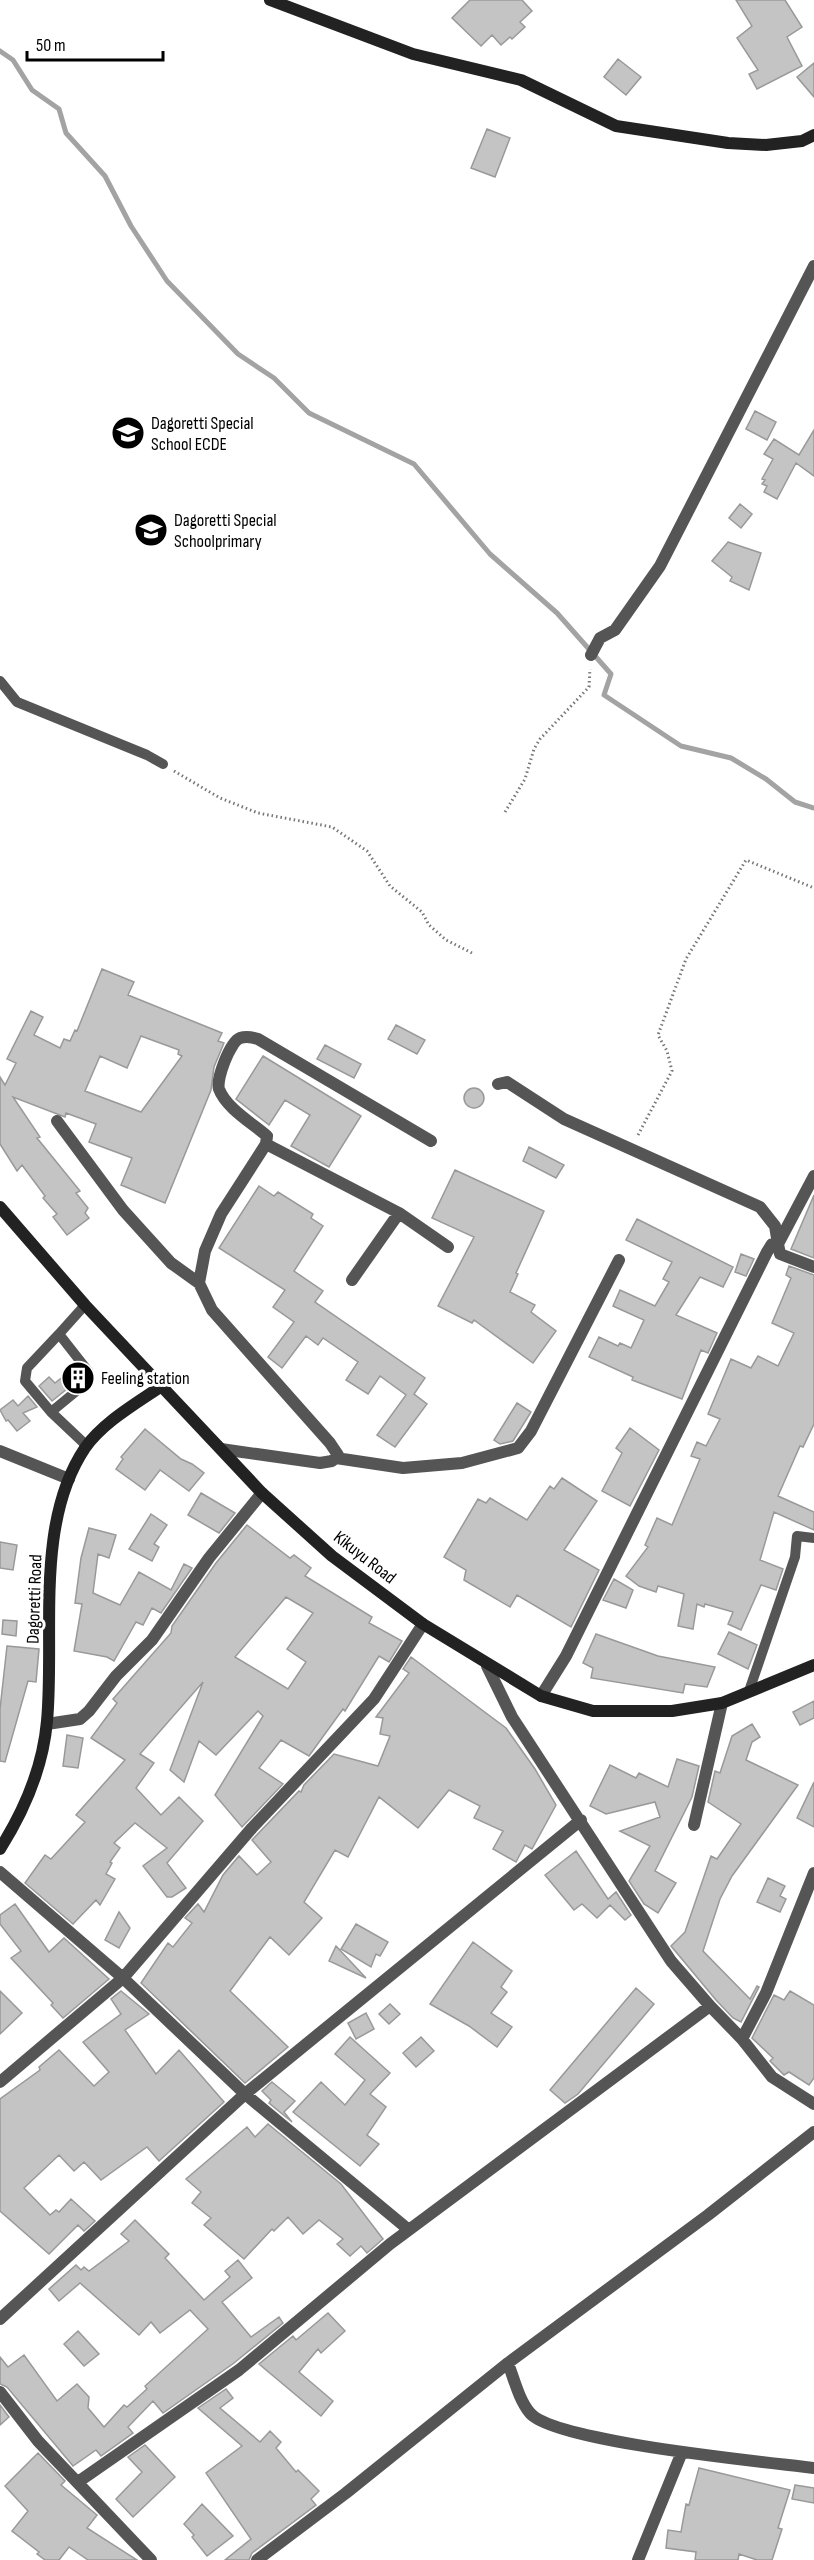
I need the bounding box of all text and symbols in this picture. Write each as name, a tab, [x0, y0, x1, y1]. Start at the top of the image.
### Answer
scale bar	[27, 24, 164, 62]
text: 50 m	[36, 35, 66, 56]
place label: Dagoretti Special School ECDE	[151, 413, 254, 455]
school or university icon: Dagoretti Special School ECDE	[110, 415, 146, 451]
place label: Dagoretti Special Schoolprimary	[174, 510, 277, 552]
school or university icon: Dagoretti Special Schoolprimary	[133, 512, 169, 548]
building icon: Feeling station	[60, 1360, 96, 1396]
place label: Feeling station	[101, 1368, 190, 1389]
street label: Kikuyu Road	[329, 1527, 400, 1588]
street label: Dagoretti Road	[22, 1554, 47, 1644]

